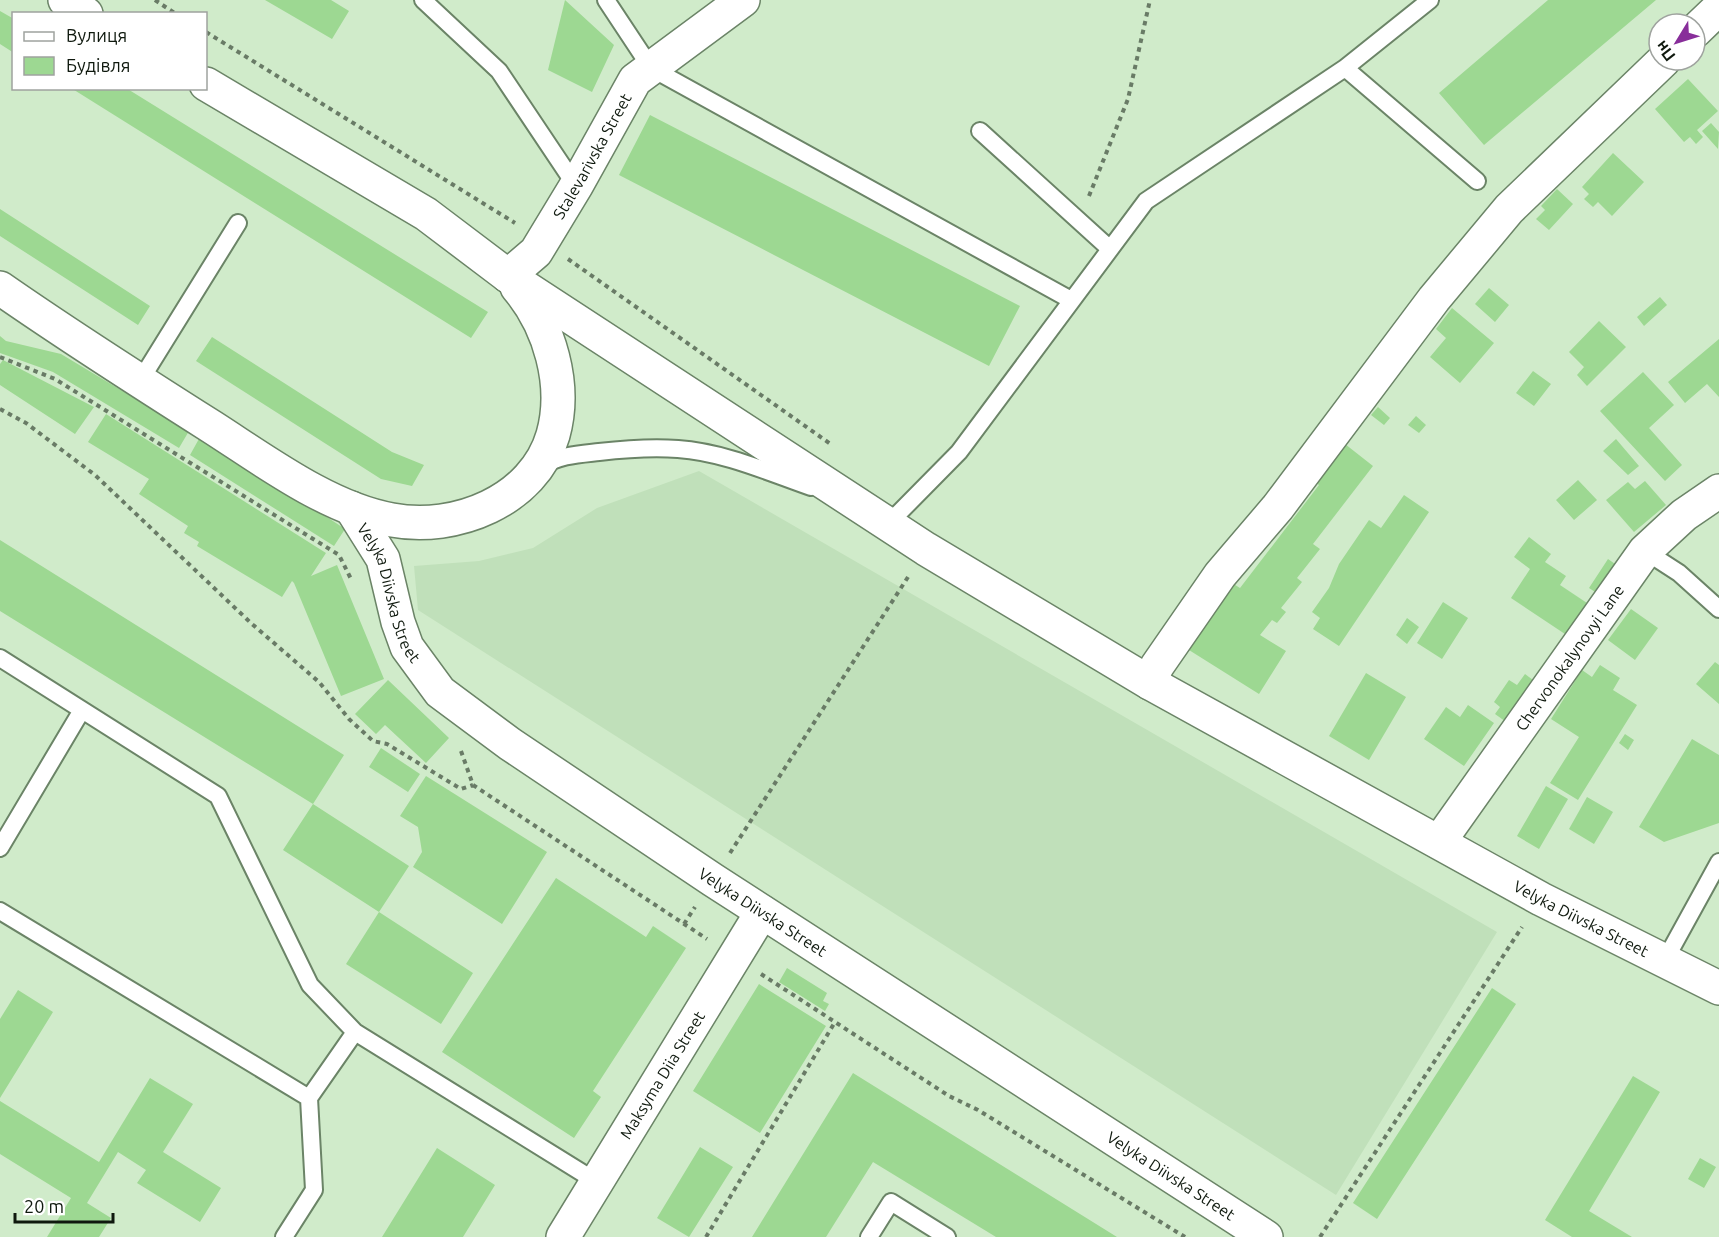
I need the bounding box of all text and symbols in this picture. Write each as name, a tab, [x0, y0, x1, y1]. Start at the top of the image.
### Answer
legend	[12, 12, 207, 90]
north arrow	[1647, 12, 1707, 72]
text: Вулиця	[66, 25, 127, 45]
text: Пн	[1652, 37, 1679, 65]
text: Будівля	[66, 55, 131, 75]
street label: Stalevarivska Street	[549, 90, 635, 222]
street label: Velyka Diivska Street	[354, 520, 425, 667]
street label: Chervonokalynovyi Lane	[1512, 581, 1627, 734]
street label: Velyka Diivska Street	[695, 864, 831, 960]
street label: Velyka Diivska Street	[1511, 877, 1652, 961]
street label: Maksyma Diia Street	[616, 1007, 708, 1142]
street label: Velyka Diivska Street	[1104, 1128, 1239, 1224]
scale bar	[15, 1186, 112, 1224]
text: 20 m	[24, 1196, 64, 1216]

